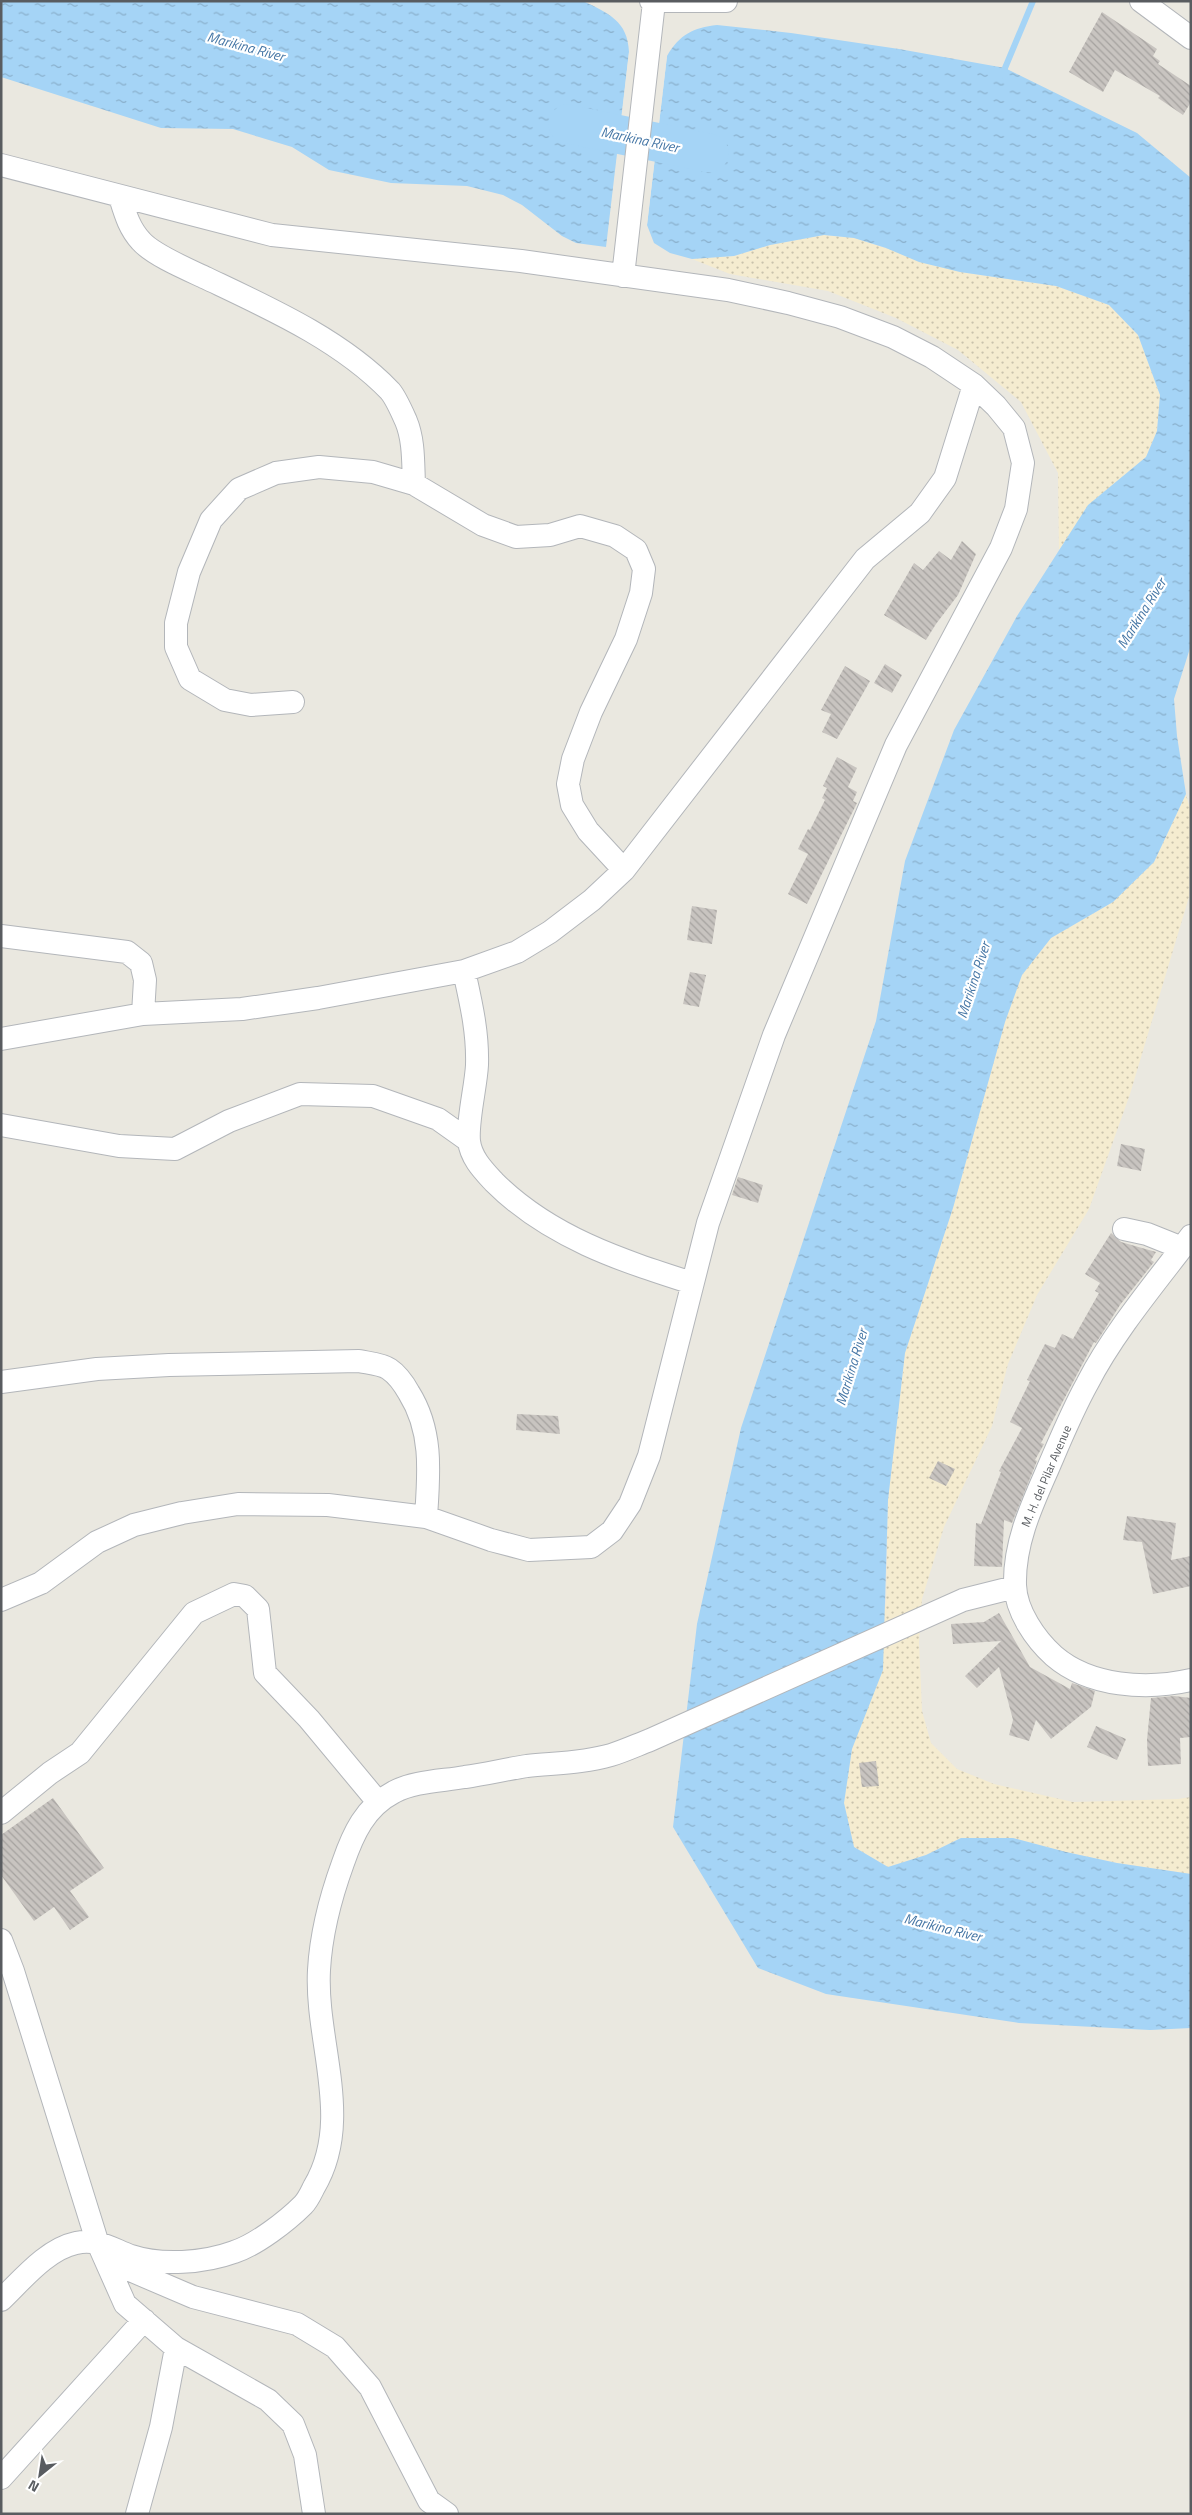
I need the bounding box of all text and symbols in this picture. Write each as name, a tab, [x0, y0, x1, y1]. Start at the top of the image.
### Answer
water label: Marikina River	[205, 26, 288, 67]
water label: Marikina River	[599, 120, 682, 158]
water label: Marikina River	[1111, 573, 1172, 652]
water label: Marikina River	[951, 938, 996, 1021]
water label: Marikina River	[829, 1325, 873, 1408]
street label: M. H. del Pilar Avenue	[1016, 1422, 1076, 1530]
water label: Marikina River	[902, 1907, 985, 1947]
north arrow	[15, 2450, 65, 2500]
text: N	[24, 2475, 43, 2498]

